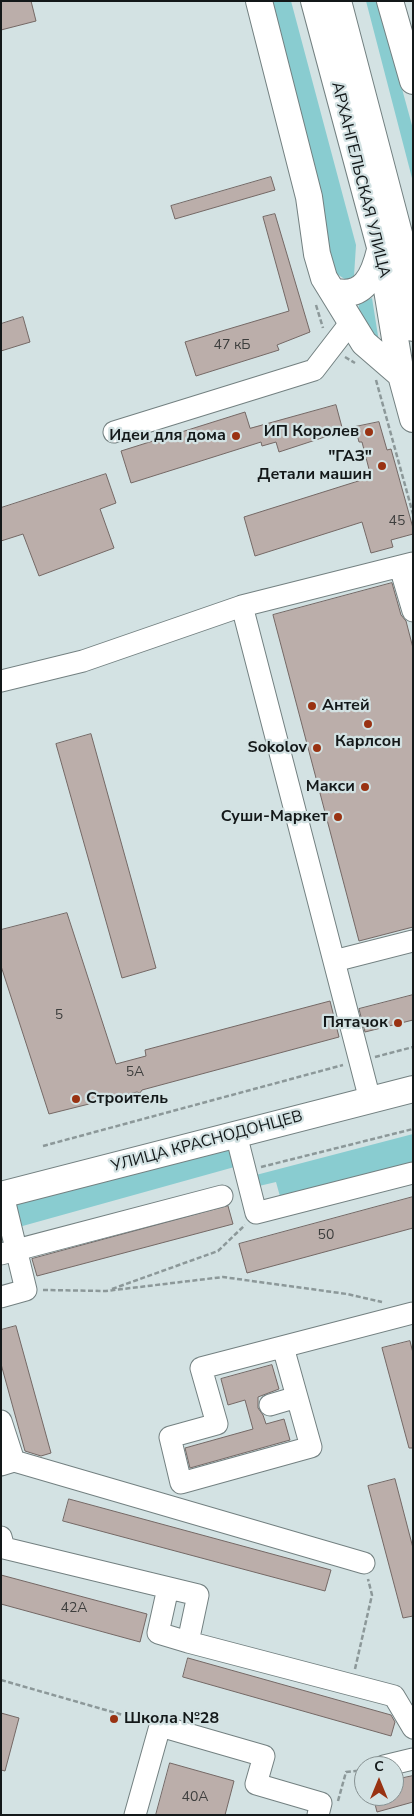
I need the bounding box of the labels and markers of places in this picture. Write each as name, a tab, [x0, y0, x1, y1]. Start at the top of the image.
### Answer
place label: ИП Королев	[264, 422, 359, 442]
place label: Идеи для дома	[109, 426, 226, 446]
marker: ИП Королев	[363, 426, 375, 438]
marker: Идеи для дома	[230, 430, 242, 442]
place label: "ГАЗ" Детали машин	[258, 447, 372, 485]
marker: "ГАЗ" Детали машин	[376, 460, 388, 472]
place label: Антей	[322, 696, 370, 716]
marker: Антей	[306, 700, 318, 712]
marker: Карлсон	[362, 718, 374, 730]
place label: Карлсон	[335, 732, 401, 752]
place label: Sokolov	[248, 738, 307, 758]
marker: Sokolov	[311, 742, 323, 754]
place label: Макси	[306, 777, 355, 797]
marker: Макси	[359, 781, 371, 793]
place label: Суши-Маркет	[221, 807, 328, 827]
marker: Суши-Маркет	[332, 811, 344, 823]
place label: Пятачок	[323, 1013, 388, 1033]
marker: Пятачок	[392, 1017, 404, 1029]
place label: Строитель	[86, 1089, 168, 1109]
marker: Строитель	[70, 1093, 82, 1105]
place label: Школа №28	[124, 1709, 219, 1729]
marker: Школа №28	[108, 1713, 120, 1725]

